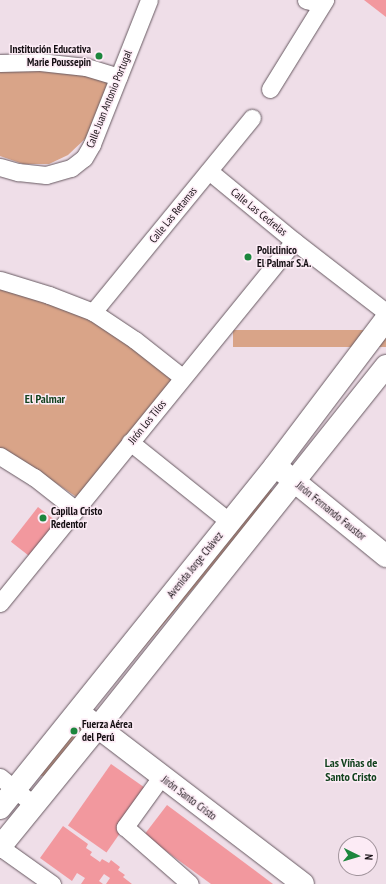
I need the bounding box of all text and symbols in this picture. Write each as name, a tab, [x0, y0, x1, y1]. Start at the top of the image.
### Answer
place label: Institución Educativa Marie Poussepin	[10, 43, 91, 69]
street label: Calle Juan Antonio Portugal	[83, 48, 135, 150]
marker: Institución Educativa Marie Poussepin	[94, 51, 104, 61]
street label: Calle Las Retamas	[146, 184, 200, 246]
street label: Calle Las Cedrelas	[228, 185, 290, 239]
place label: Policlinico El Palmar S.A.	[257, 244, 311, 270]
marker: Policlinico El Palmar S.A.	[242, 251, 254, 263]
district label: El Palmar	[25, 392, 65, 406]
street label: Jirón Los Tilos	[125, 397, 169, 447]
street label: Jirón Fernando Faustor	[293, 479, 369, 543]
place label: Capilla Cristo Redentor	[51, 505, 103, 531]
marker: Capilla Cristo Redentor	[38, 513, 48, 523]
street label: Avenida Jorge Chávez	[164, 529, 226, 601]
place label: Fuerza Aérea del Perú	[82, 718, 133, 744]
marker: Fuerza Aérea del Perú	[69, 726, 79, 736]
district label: Las Viñas de Santo Cristo	[325, 756, 377, 784]
street label: Jirón Santo Cristo	[159, 773, 219, 823]
north arrow	[338, 836, 378, 876]
text: N	[362, 853, 376, 861]

